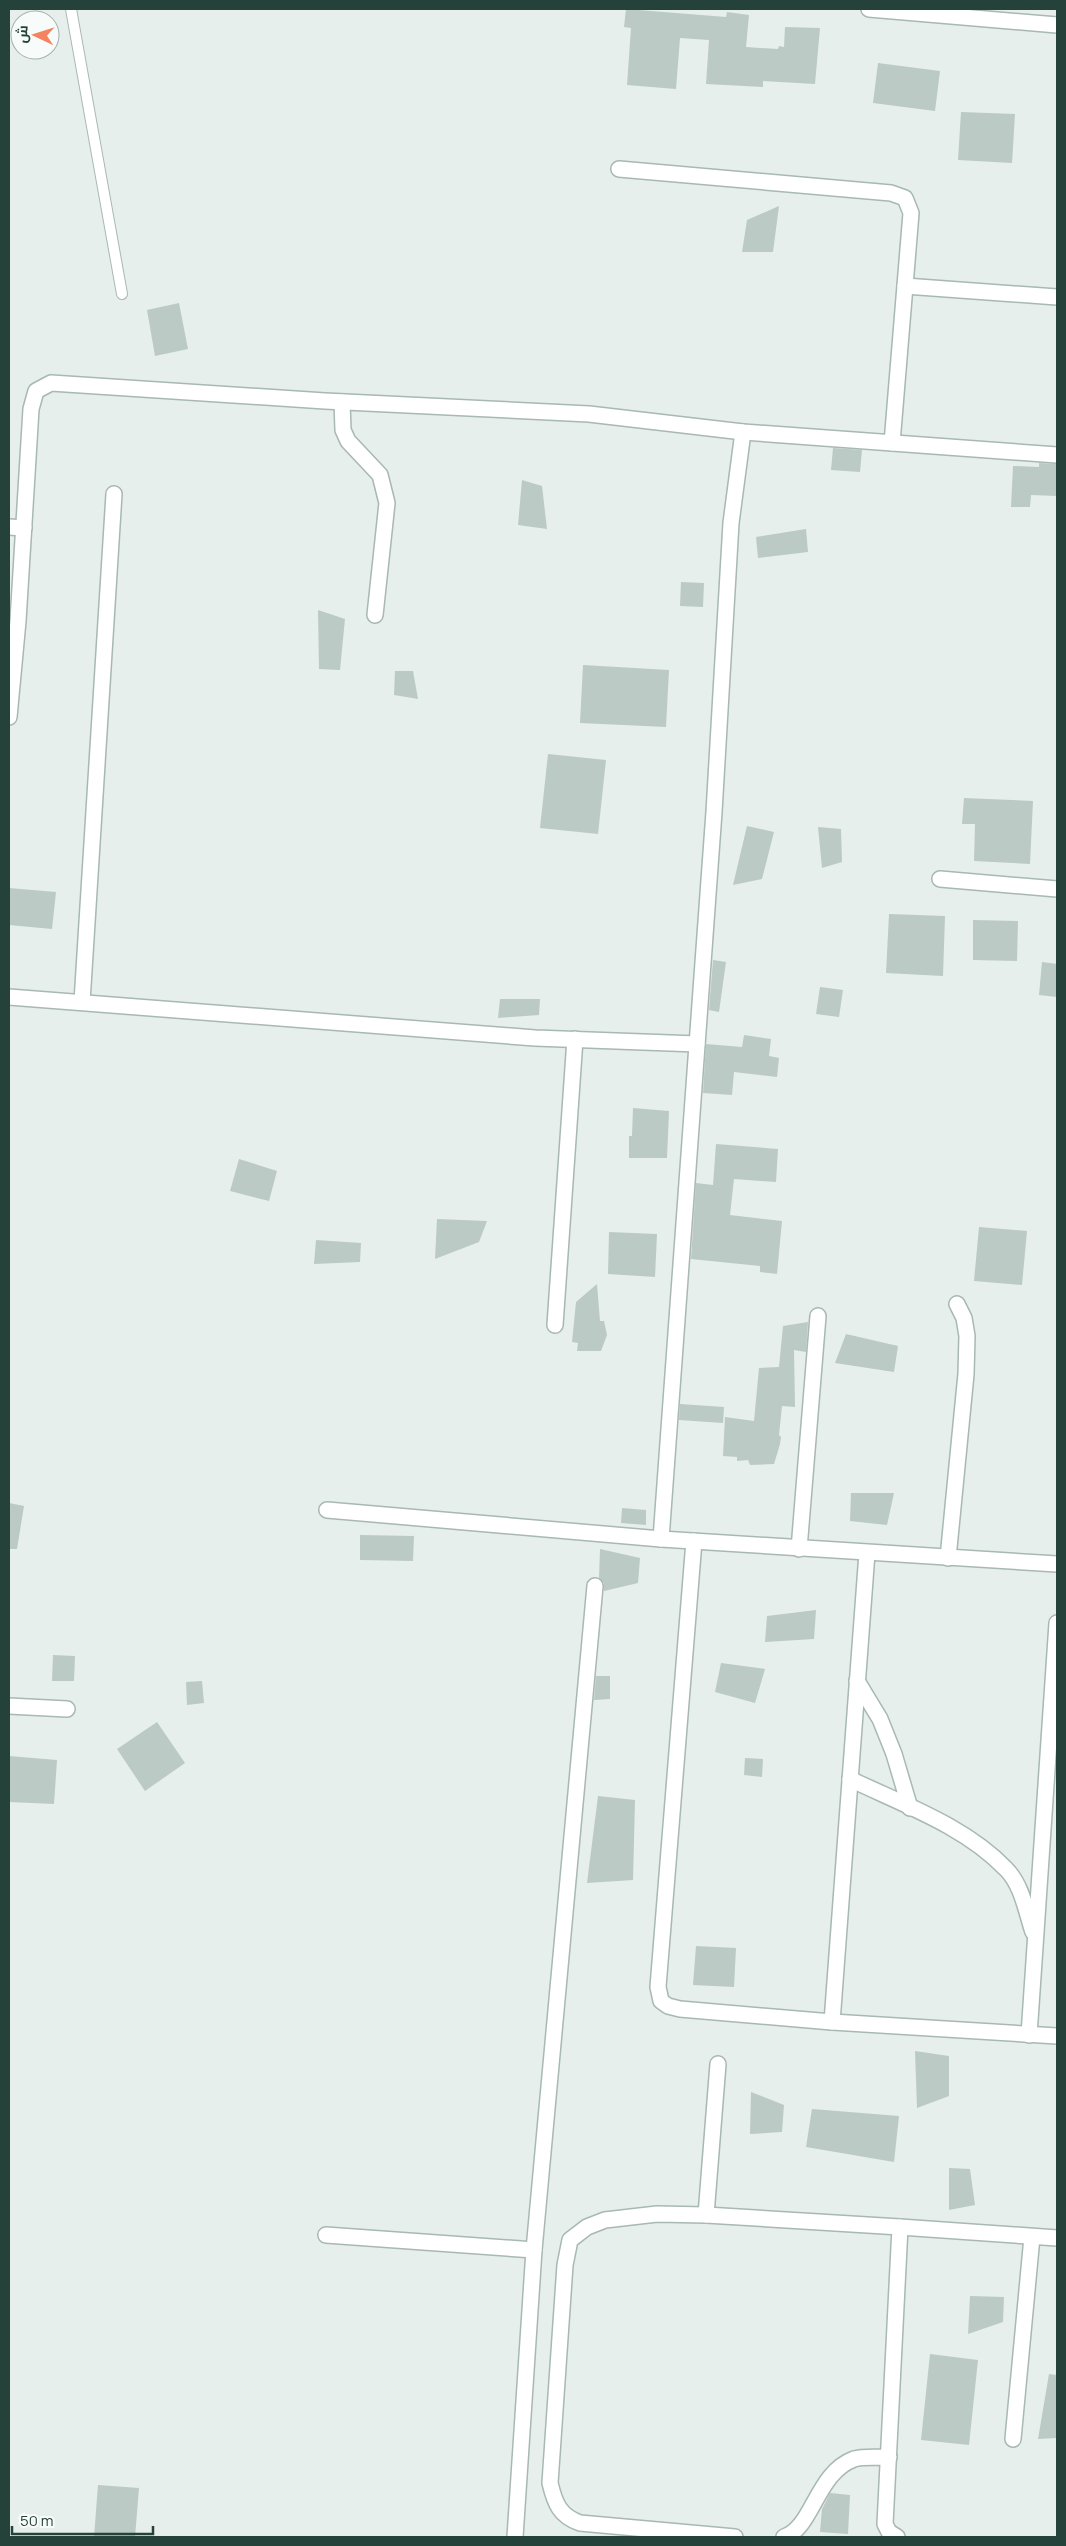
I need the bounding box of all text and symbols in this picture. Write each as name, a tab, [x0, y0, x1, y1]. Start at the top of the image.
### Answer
north arrow	[10, 10, 60, 60]
text: ش	[11, 24, 32, 44]
scale bar	[12, 2504, 154, 2536]
text: 50 m	[20, 2510, 54, 2531]

